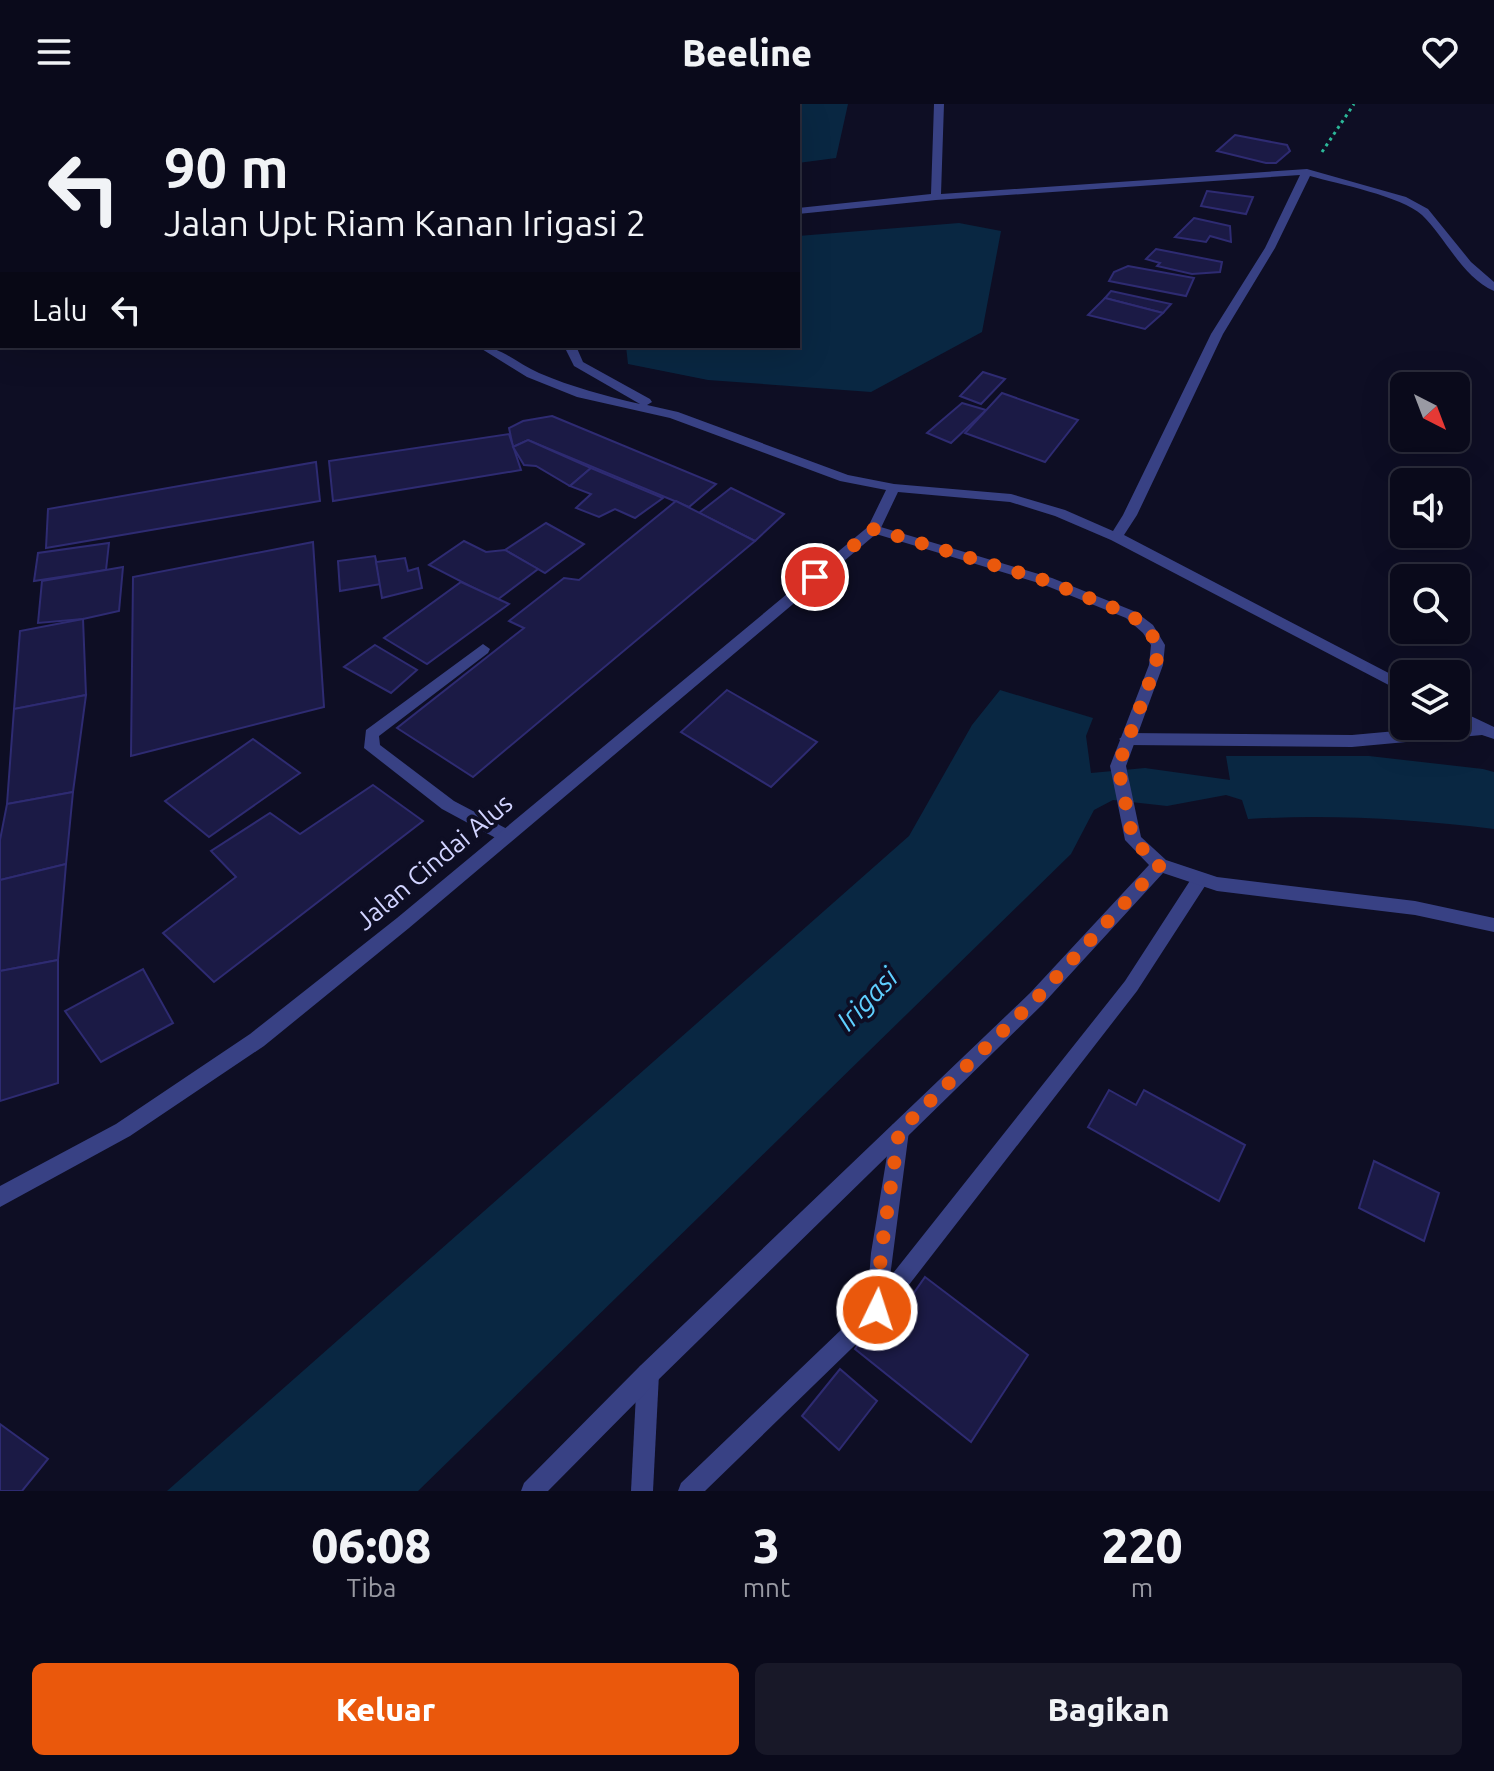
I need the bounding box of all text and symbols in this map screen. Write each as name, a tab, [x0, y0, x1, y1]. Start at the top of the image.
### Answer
icon: menu	[32, 30, 76, 74]
icon: heart	[1418, 30, 1462, 74]
text: Beeline	[682, 32, 812, 73]
icon: left	[32, 136, 136, 240]
text: 90 m	[164, 136, 289, 199]
text: Jalan Upt Riam Kanan Irigasi 2	[164, 202, 646, 243]
icon: left	[104, 288, 148, 332]
text: Lalu	[32, 293, 88, 327]
north arrow	[1390, 372, 1470, 452]
map controls	[1390, 372, 1470, 740]
button: sound	[1390, 468, 1470, 548]
pin	[781, 543, 849, 611]
icon: arrive	[793, 555, 837, 599]
button: search	[1390, 564, 1470, 644]
button: layers	[1390, 660, 1470, 740]
street label: Jalan Cindai Alus	[350, 788, 518, 935]
water label: Irigasi	[830, 961, 904, 1036]
position arrow	[835, 1268, 919, 1352]
text: 06:08	[311, 1518, 431, 1572]
text: 3	[753, 1518, 780, 1572]
text: 220	[1101, 1518, 1183, 1572]
text: Tiba	[346, 1573, 396, 1602]
text: mnt	[743, 1573, 790, 1602]
text: m	[1131, 1573, 1153, 1602]
button: Keluar	[32, 1663, 739, 1755]
button: Bagikan	[755, 1663, 1462, 1755]

